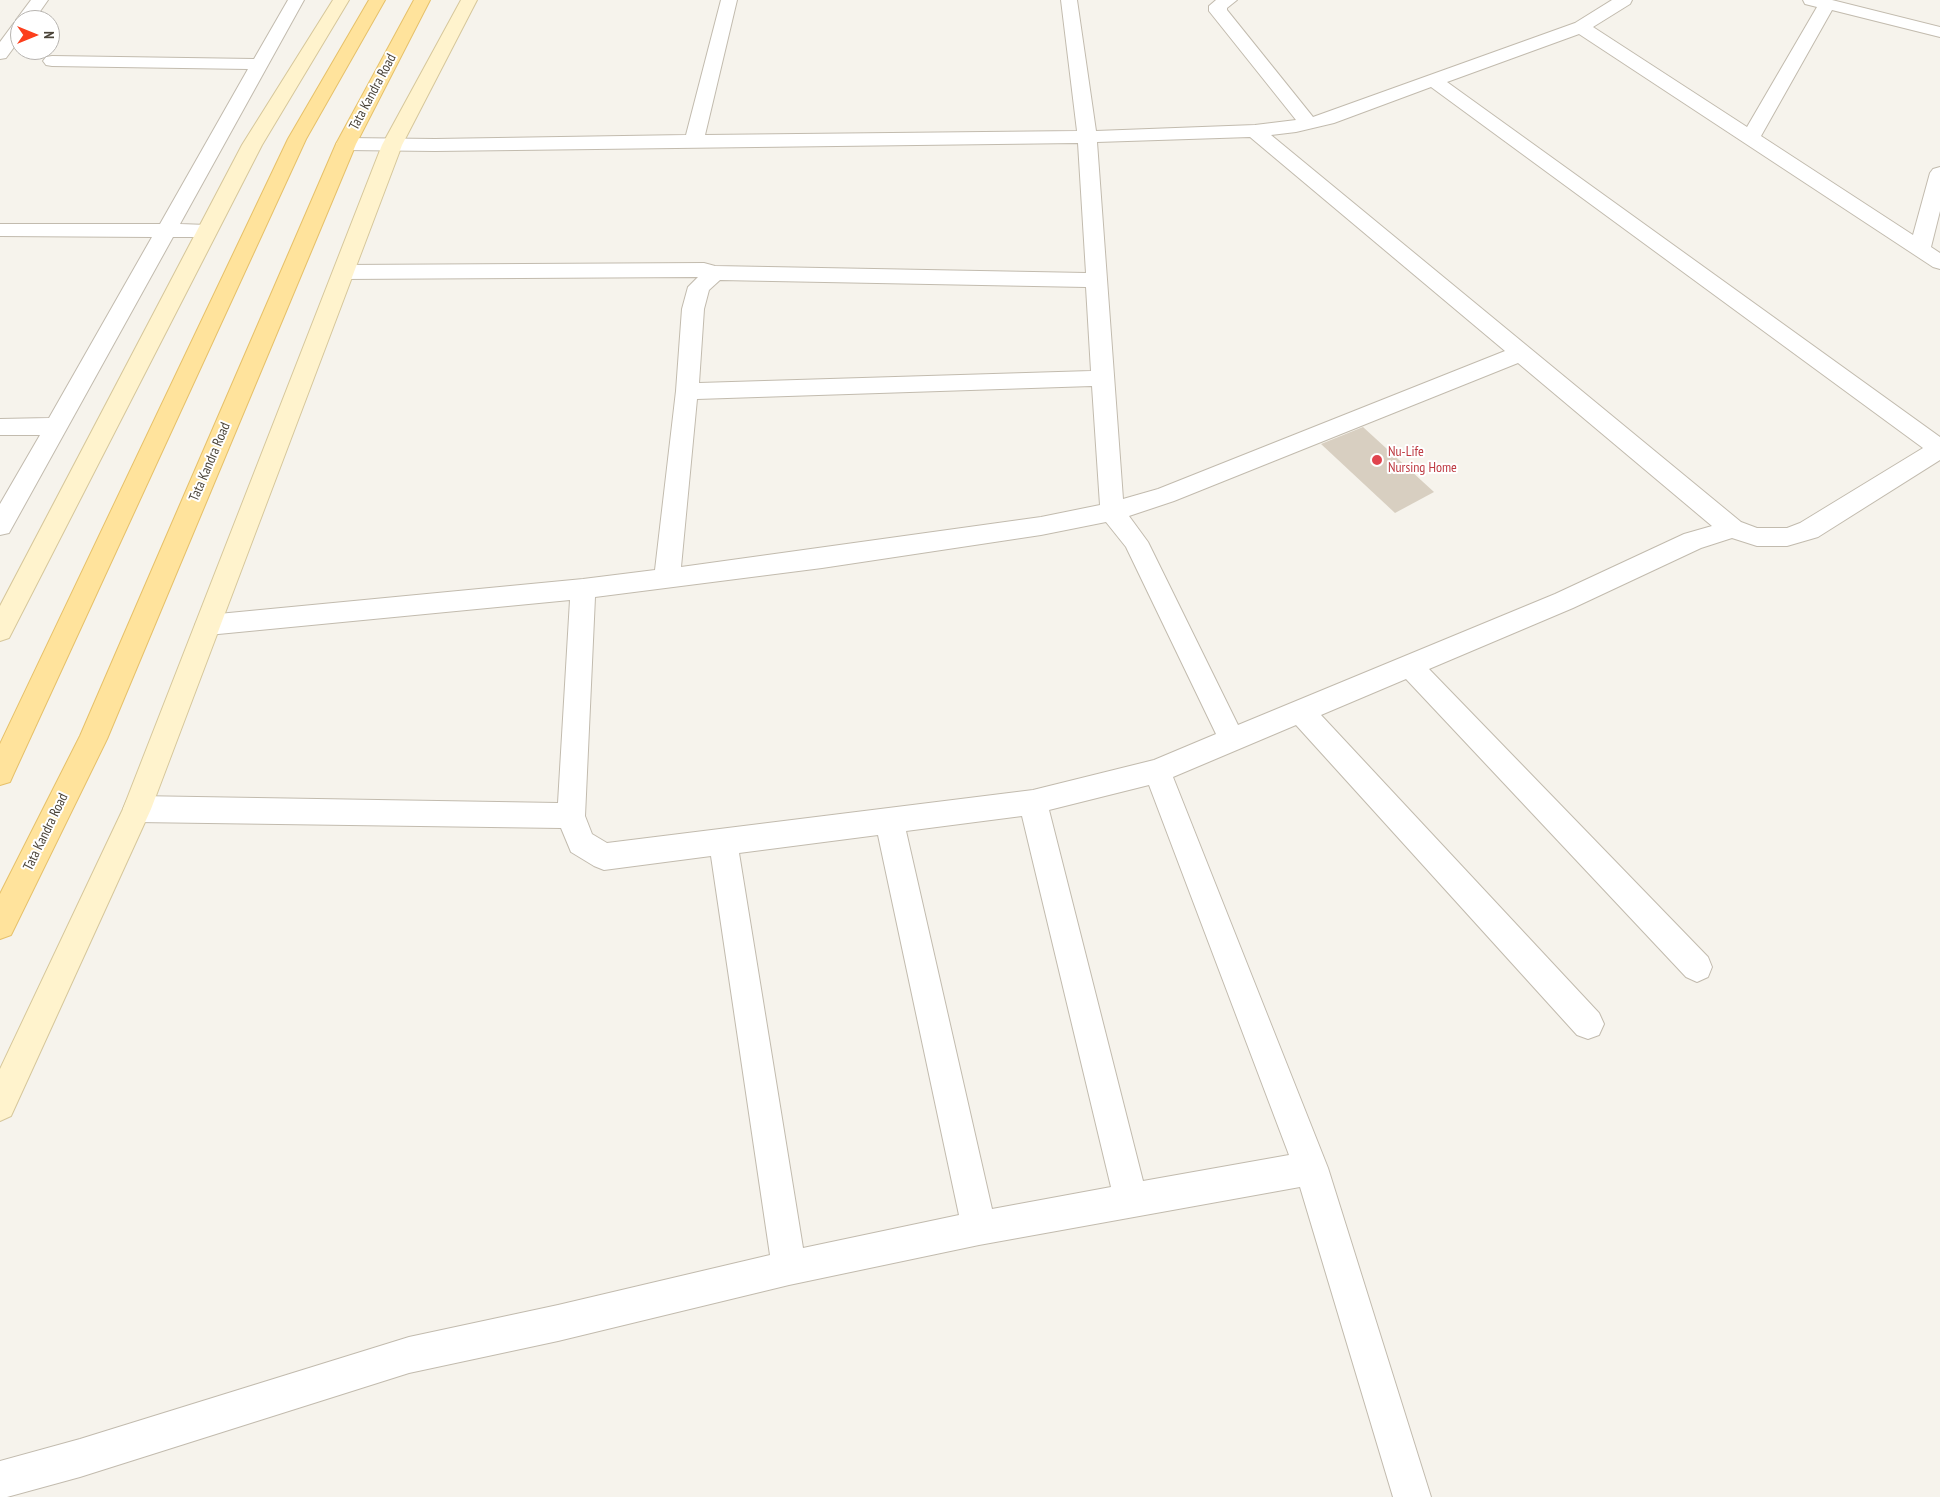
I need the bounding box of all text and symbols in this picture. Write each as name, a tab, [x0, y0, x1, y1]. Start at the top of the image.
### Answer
north arrow	[10, 10, 60, 60]
text: N	[40, 31, 58, 39]
street label: Tata Kandra Road	[346, 51, 400, 133]
street label: Tata Kandra Road	[186, 420, 234, 504]
place label: Nu-Life Nursing Home	[1388, 444, 1457, 477]
marker: Nu-Life Nursing Home	[1370, 453, 1384, 467]
street label: Tata Kandra Road	[20, 791, 72, 873]

